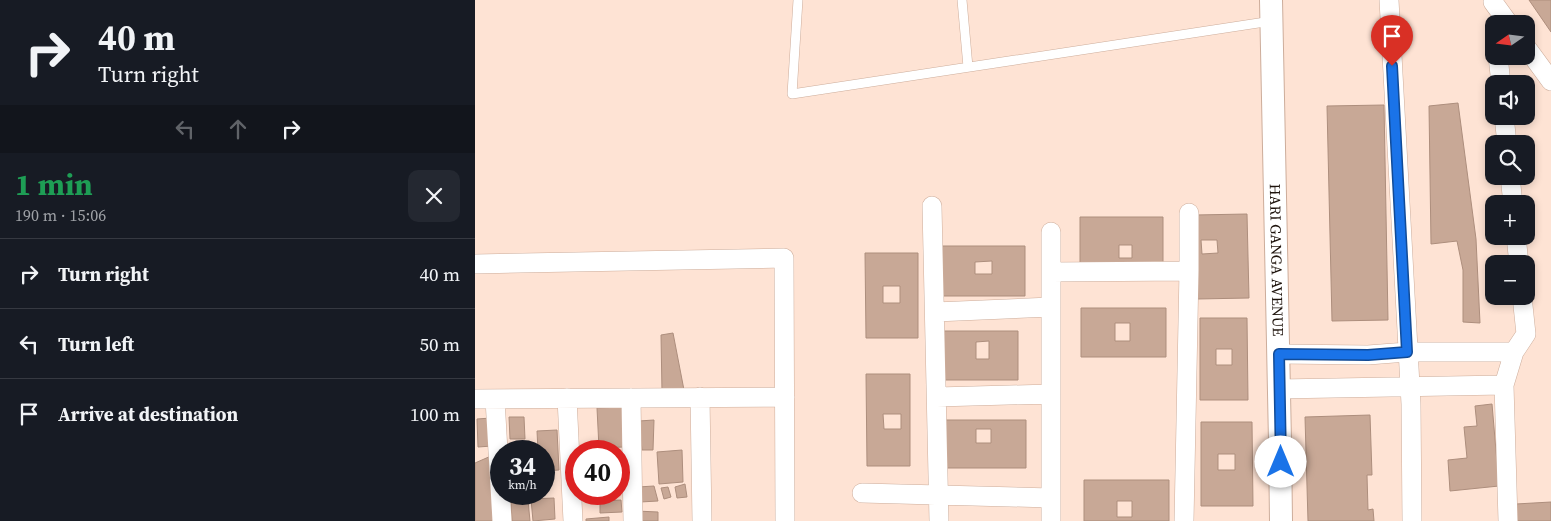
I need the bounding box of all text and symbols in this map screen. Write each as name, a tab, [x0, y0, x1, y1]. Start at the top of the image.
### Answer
text: 40 m	[98, 14, 175, 62]
pin	[1371, 15, 1413, 66]
north arrow	[1485, 15, 1535, 65]
map controls	[1485, 15, 1535, 305]
icon: right	[15, 20, 80, 85]
icon: arrive	[1378, 22, 1406, 50]
text: Turn right	[98, 59, 199, 89]
button: sound	[1485, 75, 1535, 125]
icon: left	[171, 115, 199, 143]
icon: ahead	[224, 115, 252, 143]
icon: right	[277, 115, 305, 143]
button: search	[1485, 135, 1535, 185]
text: 1 min	[15, 164, 93, 205]
button: close	[408, 170, 460, 222]
street label: HARI GANGA AVENUE	[1265, 183, 1289, 336]
button: +	[1485, 195, 1535, 245]
text: 190 m · 15:06	[15, 204, 106, 226]
button: −	[1485, 255, 1535, 305]
icon: right	[15, 260, 43, 288]
text: Turn right	[58, 261, 149, 287]
text: 40 m	[419, 261, 460, 287]
icon: left	[15, 330, 43, 358]
text: Turn left	[58, 331, 134, 357]
text: 50 m	[419, 331, 460, 357]
icon: arrive	[15, 400, 43, 428]
text: Arrive at destination	[58, 401, 238, 427]
text: 100 m	[410, 401, 460, 427]
position arrow	[1254, 435, 1306, 487]
speed limit sign: 40	[565, 440, 630, 505]
text: 34	[509, 449, 536, 483]
text: km/h	[508, 477, 537, 493]

